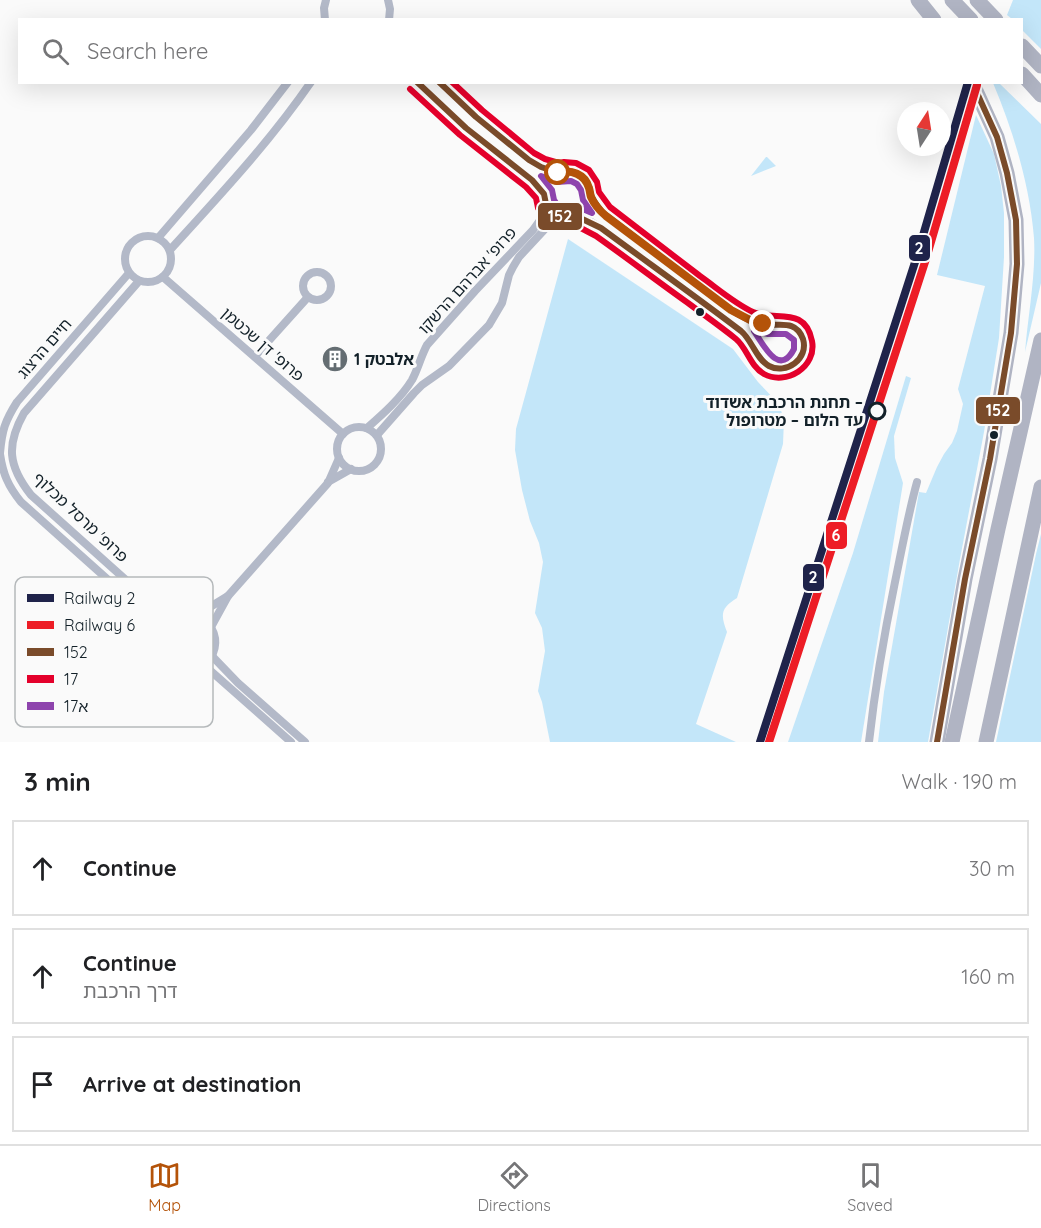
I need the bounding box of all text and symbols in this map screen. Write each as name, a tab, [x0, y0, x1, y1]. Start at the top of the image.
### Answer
search box	[18, 18, 1023, 84]
icon: search	[39, 35, 72, 68]
text: Search here	[87, 37, 208, 65]
north arrow	[897, 102, 951, 156]
route start	[544, 159, 570, 185]
line badge: 152	[537, 202, 583, 231]
text: 152	[548, 206, 572, 226]
street label: פרופ' אברהם הרשקו	[414, 222, 520, 338]
line badge: 2	[908, 234, 931, 262]
text: 2	[914, 238, 924, 258]
street label: פרופ' דן שכטמן	[218, 303, 308, 385]
unlabelled marker	[694, 306, 706, 318]
route end	[749, 310, 775, 336]
street label: חיים הרצוג	[13, 314, 75, 382]
building icon: אלבטק 1	[320, 344, 350, 374]
place label: אלבטק 1	[354, 349, 414, 369]
place label: תחנת הרכבת אשדוד – עד הלום – מטרופול	[705, 392, 863, 430]
line badge: 152	[975, 396, 1021, 425]
text: 152	[986, 400, 1010, 420]
marker: תחנת הרכבת אשדוד – עד הלום – מטרופול	[868, 402, 886, 420]
unlabelled marker	[988, 429, 1000, 441]
street label: פרופ' מרסל מכלוף	[29, 468, 133, 566]
line badge: 6	[825, 521, 848, 550]
text: 6	[832, 525, 841, 545]
line badge: 2	[802, 563, 825, 592]
text: 2	[808, 567, 818, 587]
legend	[15, 577, 213, 727]
text: Railway 2	[64, 588, 136, 608]
text: Railway 6	[64, 615, 136, 635]
text: 152	[64, 642, 88, 662]
text: 17	[64, 669, 78, 689]
text: 17א	[64, 696, 88, 716]
text: 3 min	[24, 765, 91, 798]
text: Walk · 190 m	[901, 769, 1017, 794]
icon: ahead	[26, 852, 59, 885]
text: Continue	[83, 854, 177, 882]
text: 30 m	[969, 856, 1015, 881]
text: Continue	[83, 949, 177, 977]
icon: ahead	[26, 960, 59, 993]
text: 160 m	[961, 964, 1015, 989]
text: דרך הרכבת	[83, 978, 178, 1003]
icon: arrive	[26, 1068, 59, 1101]
text: Arrive at destination	[83, 1070, 301, 1098]
tab: Map	[148, 1159, 181, 1215]
tab: Directions	[478, 1159, 551, 1215]
tab: Saved	[847, 1159, 893, 1215]

